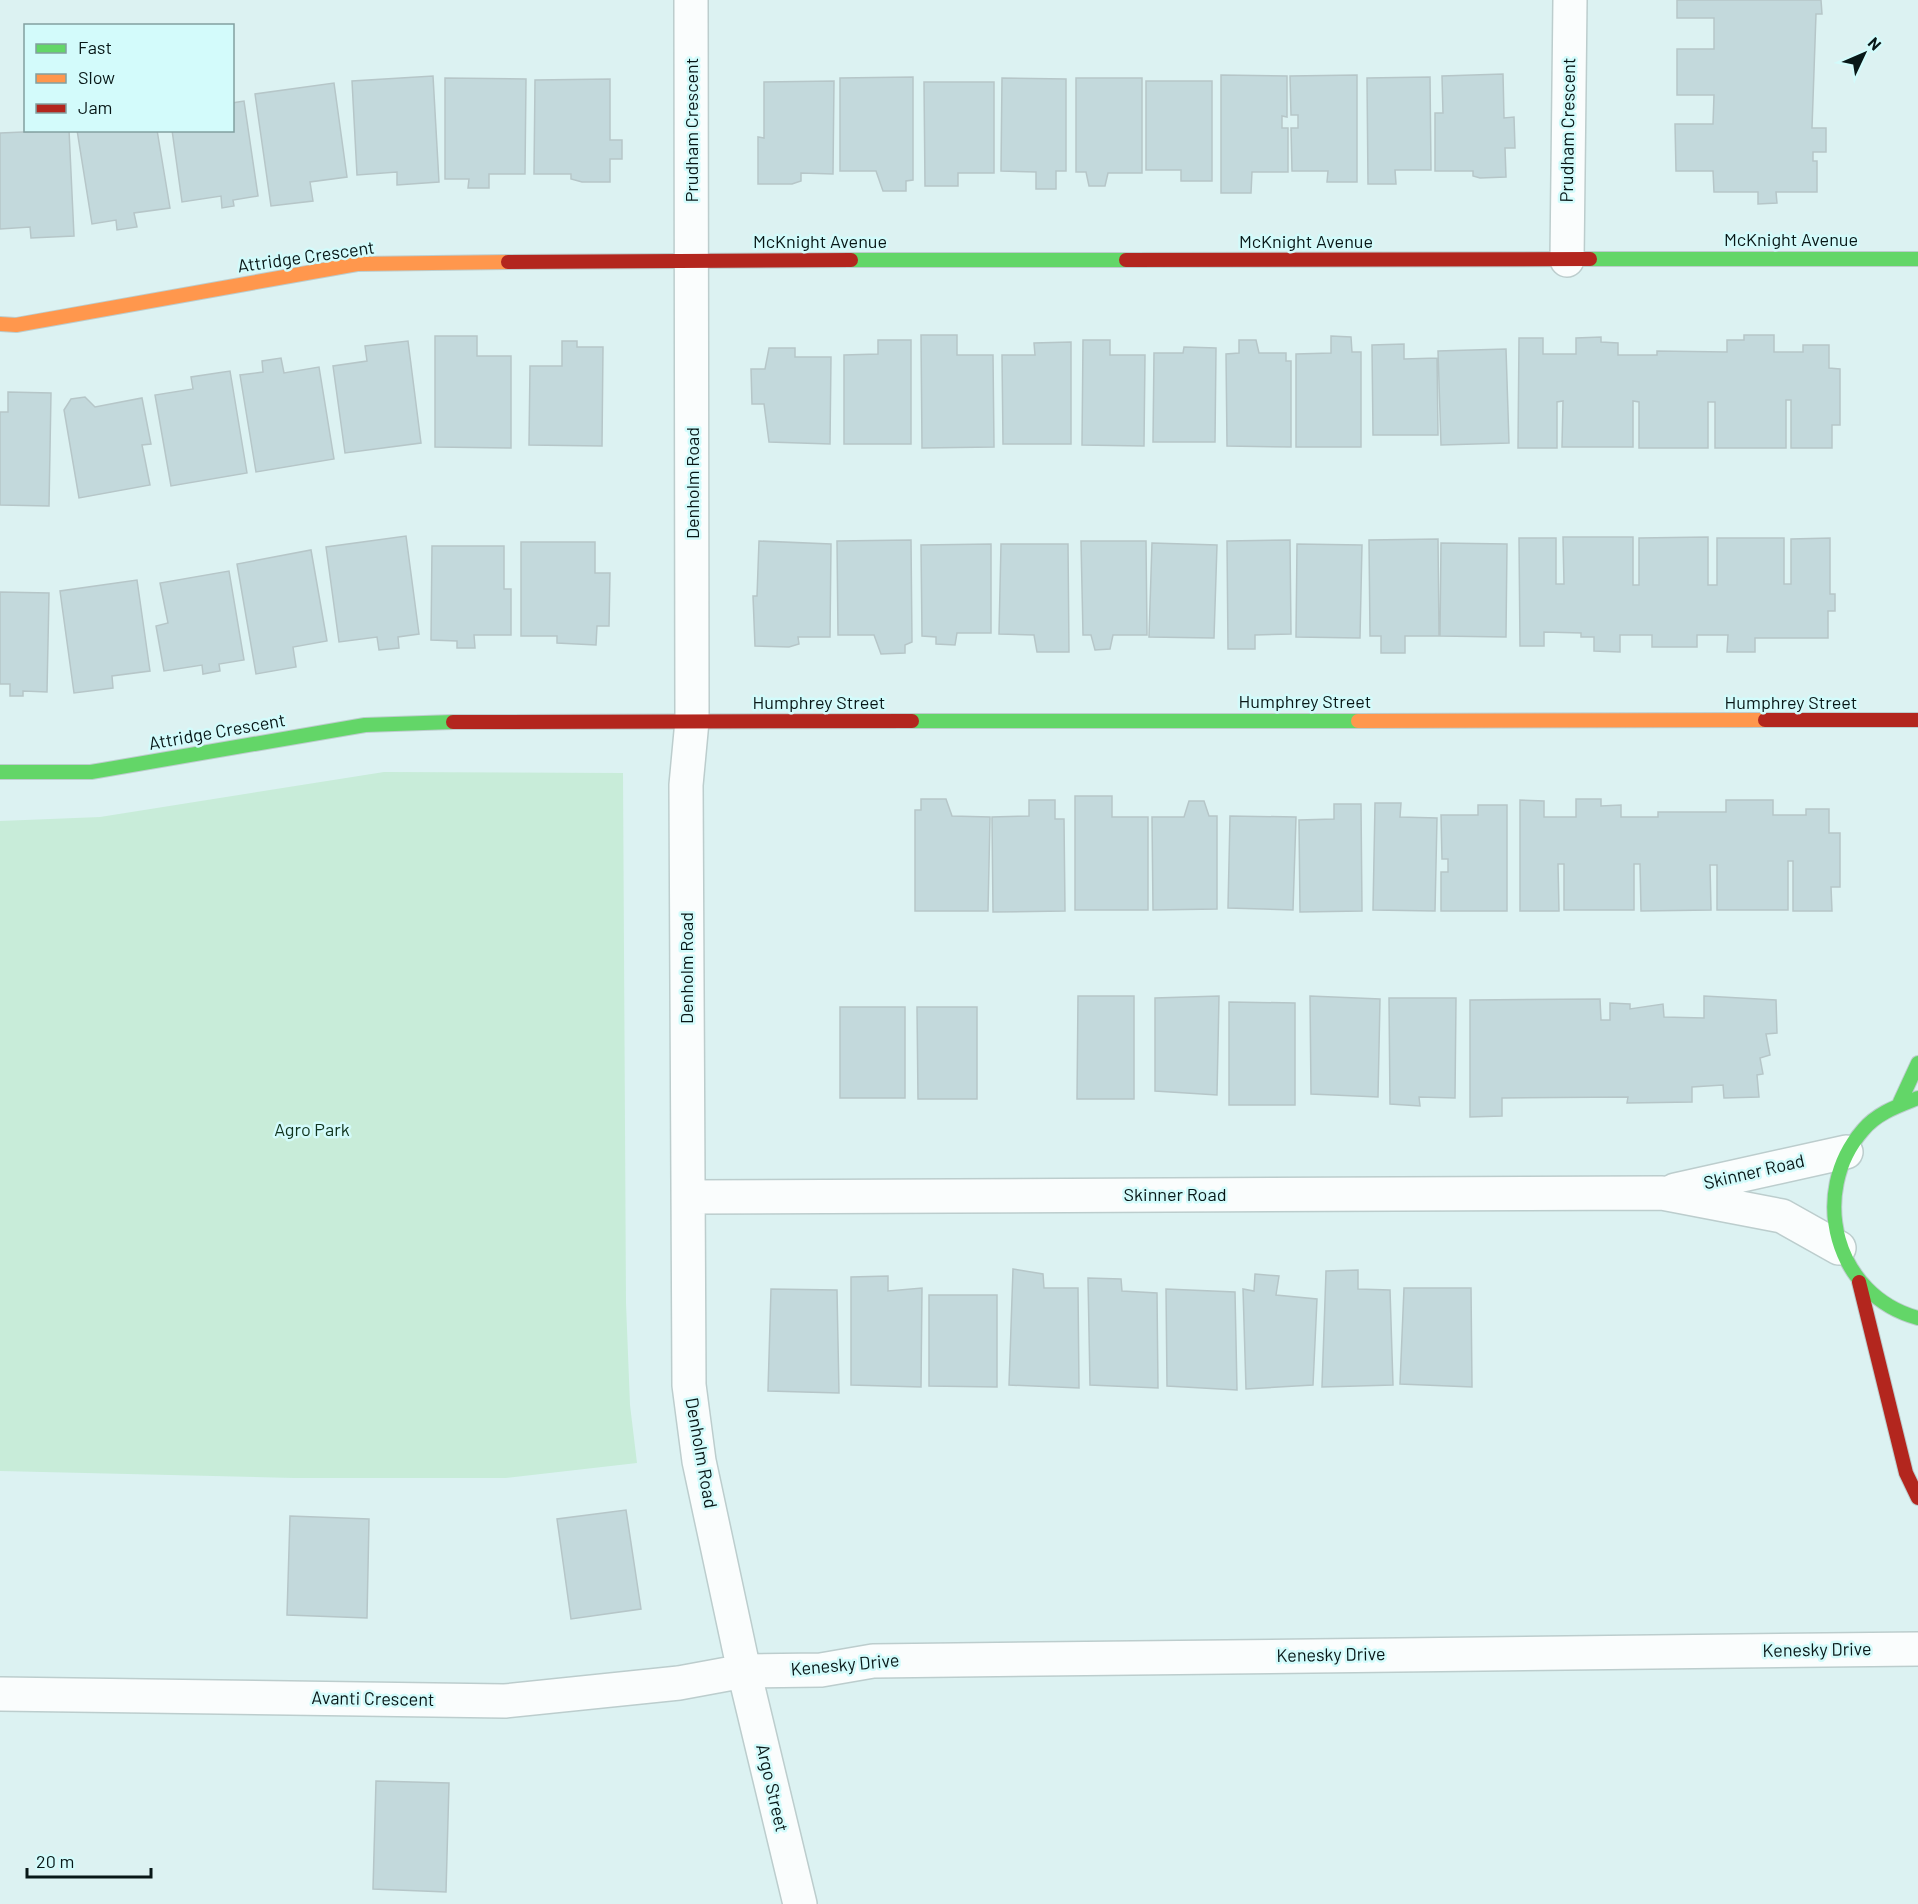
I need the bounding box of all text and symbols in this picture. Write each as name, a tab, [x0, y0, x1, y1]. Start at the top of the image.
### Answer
legend	[24, 24, 234, 132]
north arrow	[1834, 24, 1894, 84]
text: N	[1865, 33, 1886, 54]
text: Fast	[78, 36, 112, 58]
street label: Prudham Crescent	[1555, 57, 1579, 203]
street label: Prudham Crescent	[680, 58, 702, 202]
text: Slow	[78, 66, 115, 88]
text: Jam	[78, 96, 112, 118]
street label: McKnight Avenue	[1724, 228, 1858, 250]
street label: McKnight Avenue	[753, 230, 887, 252]
street label: McKnight Avenue	[1239, 230, 1373, 252]
street label: Attridge Crescent	[236, 235, 376, 277]
street label: Denholm Road	[681, 427, 703, 539]
street label: Humphrey Street	[1239, 690, 1371, 712]
street label: Humphrey Street	[753, 691, 885, 713]
street label: Humphrey Street	[1725, 691, 1857, 713]
street label: Attridge Crescent	[147, 708, 287, 754]
street label: Denholm Road	[675, 912, 697, 1024]
park label: Agro Park	[274, 1118, 350, 1140]
street label: Skinner Road	[1701, 1149, 1806, 1193]
street label: Skinner Road	[1124, 1183, 1226, 1205]
street label: Denholm Road	[681, 1396, 723, 1510]
street label: Kenesky Drive	[1762, 1637, 1872, 1661]
street label: Kenesky Drive	[1276, 1642, 1386, 1666]
street label: Kenesky Drive	[790, 1648, 900, 1680]
street label: Avanti Crescent	[311, 1686, 435, 1710]
street label: Argo Street	[752, 1742, 794, 1834]
scale bar	[27, 1841, 152, 1879]
text: 20 m	[36, 1850, 74, 1872]

